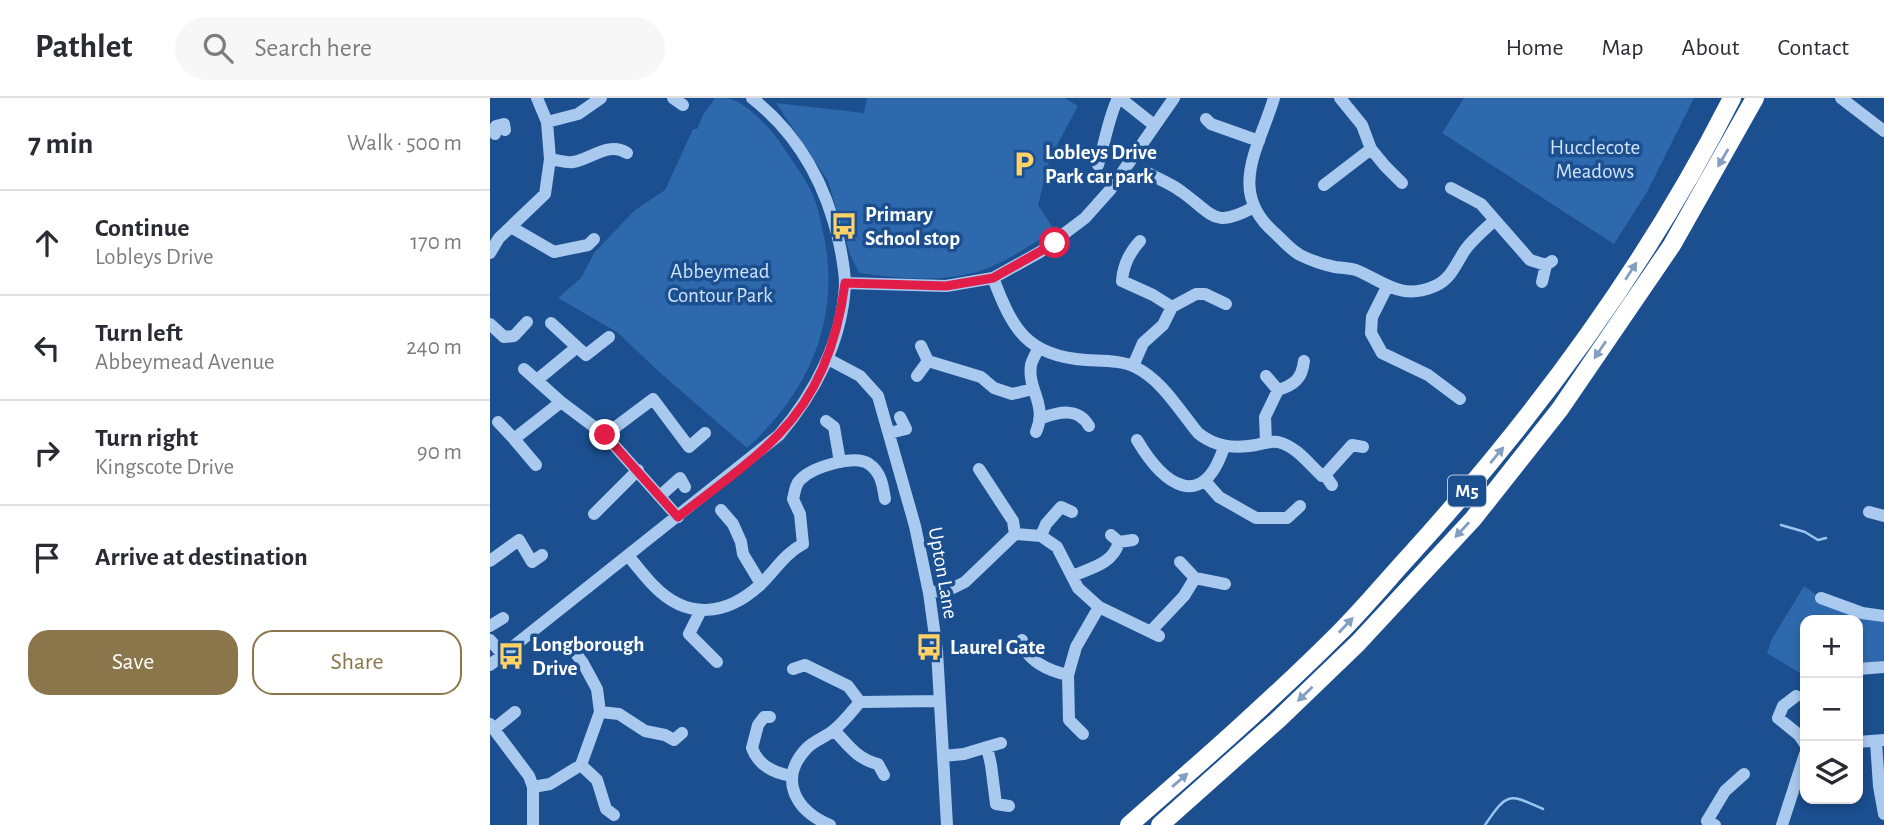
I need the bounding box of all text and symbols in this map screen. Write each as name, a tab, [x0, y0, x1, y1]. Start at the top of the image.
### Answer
search box	[175, 17, 665, 80]
icon: search	[199, 29, 237, 67]
text: Pathlet	[35, 31, 133, 64]
text: Search here	[255, 35, 372, 61]
text: Home	[1506, 36, 1564, 60]
text: Map	[1602, 36, 1644, 60]
text: About	[1682, 36, 1739, 60]
text: Contact	[1777, 36, 1849, 60]
text: 7 min	[28, 129, 93, 159]
text: Walk · 500 m	[347, 132, 462, 155]
park label: Hucclecote Meadows	[1550, 137, 1640, 182]
place label: Lobleys Drive Park car park	[1045, 142, 1157, 187]
one-way arrow	[1716, 148, 1729, 167]
parking icon: Lobleys Drive Park car park	[1009, 149, 1039, 179]
place label: Primary School stop	[865, 204, 960, 249]
bus stop icon: Primary School stop	[829, 211, 859, 241]
text: Continue	[95, 215, 190, 241]
icon: ahead	[28, 224, 66, 262]
route start	[1039, 227, 1070, 258]
text: 170 m	[410, 231, 462, 254]
text: Lobleys Drive	[95, 246, 214, 269]
park label: Abbeymead Contour Park	[667, 261, 773, 306]
one-way arrow	[1625, 261, 1638, 281]
text: Turn left	[95, 320, 183, 346]
icon: left	[28, 329, 66, 367]
text: 240 m	[406, 336, 462, 359]
one-way arrow	[1594, 340, 1607, 359]
text: Abbeymead Avenue	[95, 351, 275, 374]
route end	[589, 419, 620, 450]
text: Turn right	[95, 425, 198, 451]
icon: right	[28, 434, 66, 472]
text: 90 m	[417, 441, 462, 464]
one-way arrow	[1489, 446, 1504, 463]
text: Kingscote Drive	[95, 456, 234, 479]
road number: M5	[1448, 476, 1486, 506]
one-way arrow	[1455, 521, 1471, 538]
street label: Upton Lane	[925, 525, 961, 621]
icon: arrive	[28, 539, 66, 577]
text: Arrive at destination	[95, 544, 308, 570]
map controls	[1800, 615, 1863, 804]
button: +	[1800, 615, 1863, 678]
one-way arrow	[1338, 617, 1354, 634]
button: Save	[28, 630, 238, 695]
button: Share	[252, 630, 462, 695]
bus stop icon: Laurel Gate	[914, 632, 944, 662]
place label: Longborough Drive	[532, 634, 644, 679]
place label: Laurel Gate	[950, 637, 1045, 658]
bus stop icon: Longborough Drive	[496, 641, 526, 671]
button: −	[1800, 678, 1863, 741]
one-way arrow	[1297, 686, 1314, 702]
button: layers	[1800, 741, 1863, 804]
one-way arrow	[1171, 772, 1189, 788]

